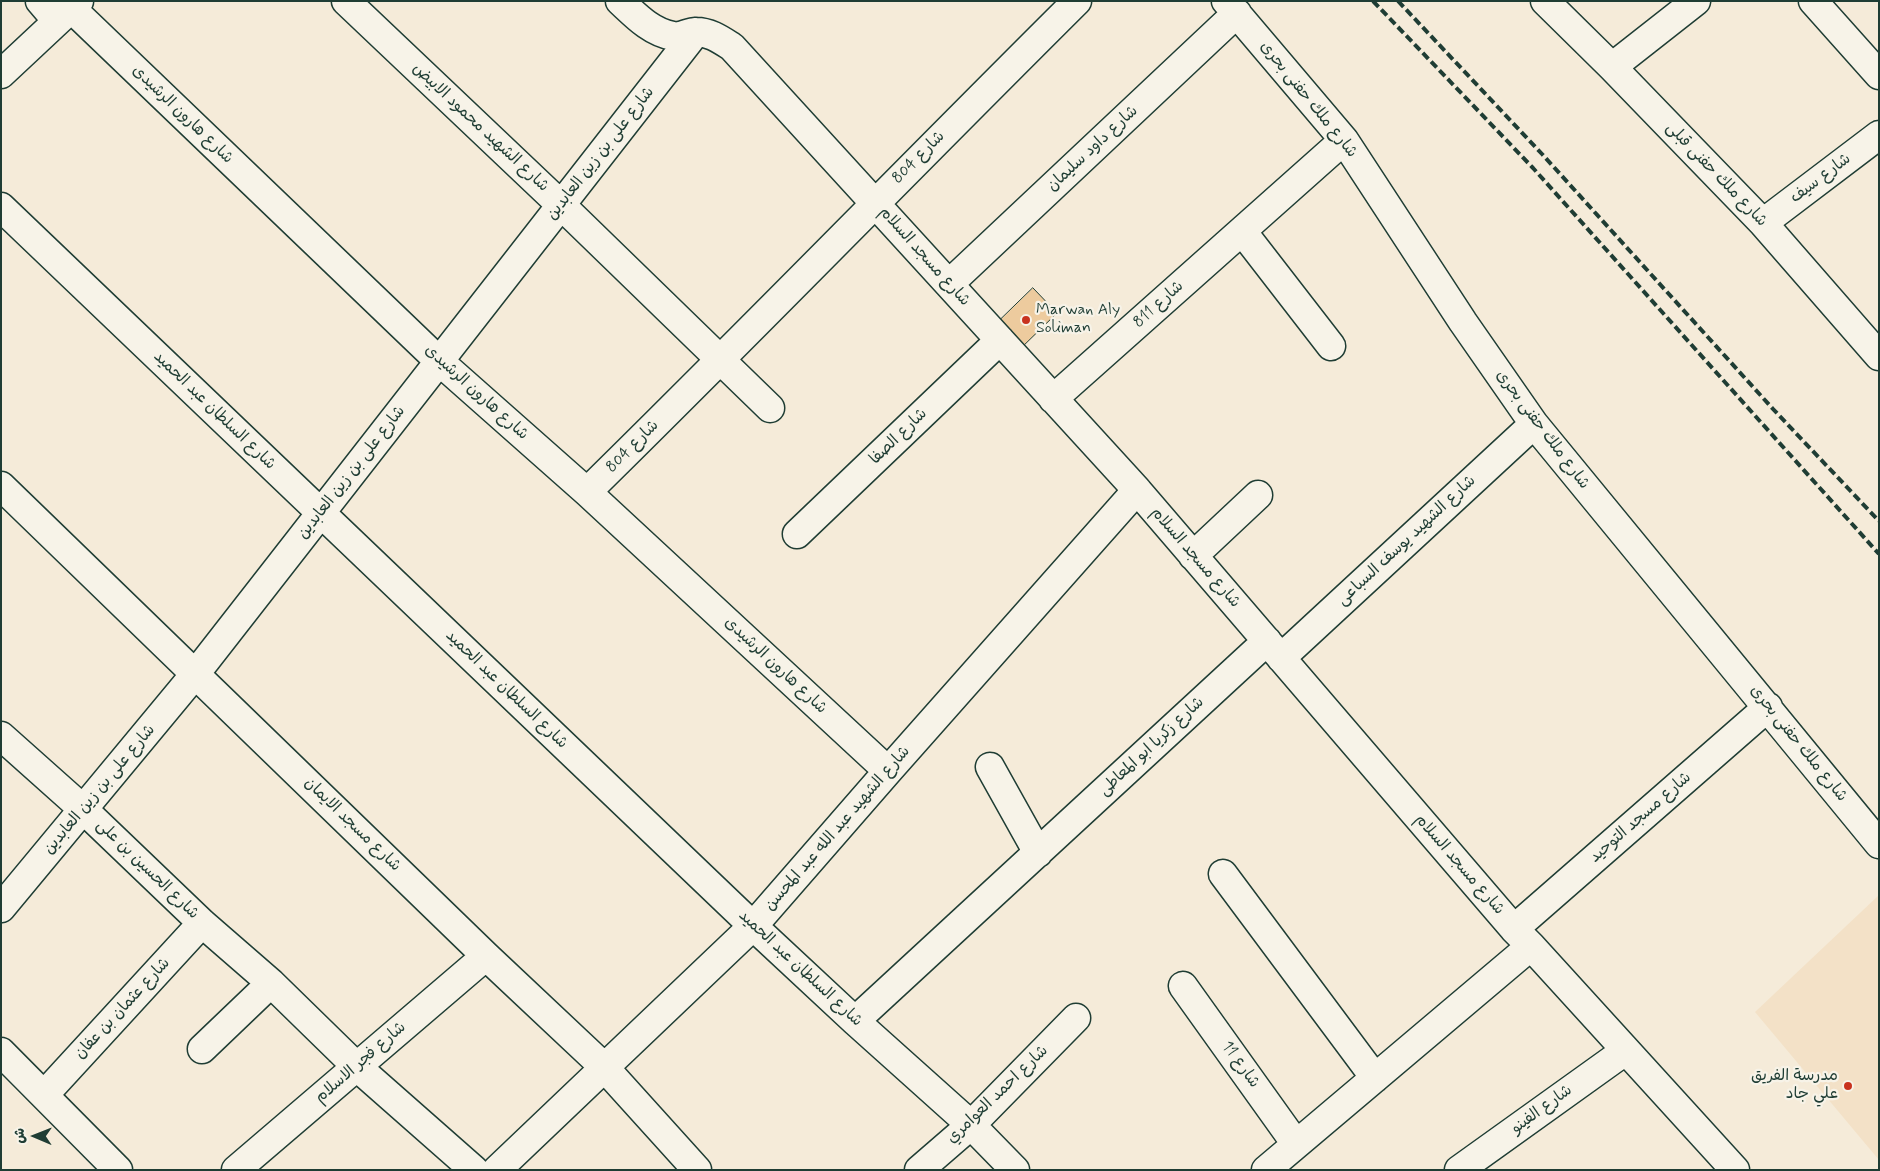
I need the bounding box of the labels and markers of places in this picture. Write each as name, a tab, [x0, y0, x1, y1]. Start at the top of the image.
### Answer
place label: Marwan Aly Soliman	[1036, 301, 1120, 339]
marker: Marwan Aly Soliman	[1020, 314, 1032, 326]
place label: مدرسة الفريق علي جاد	[1751, 1067, 1838, 1105]
marker: مدرسة الفريق علي جاد	[1842, 1080, 1854, 1092]

